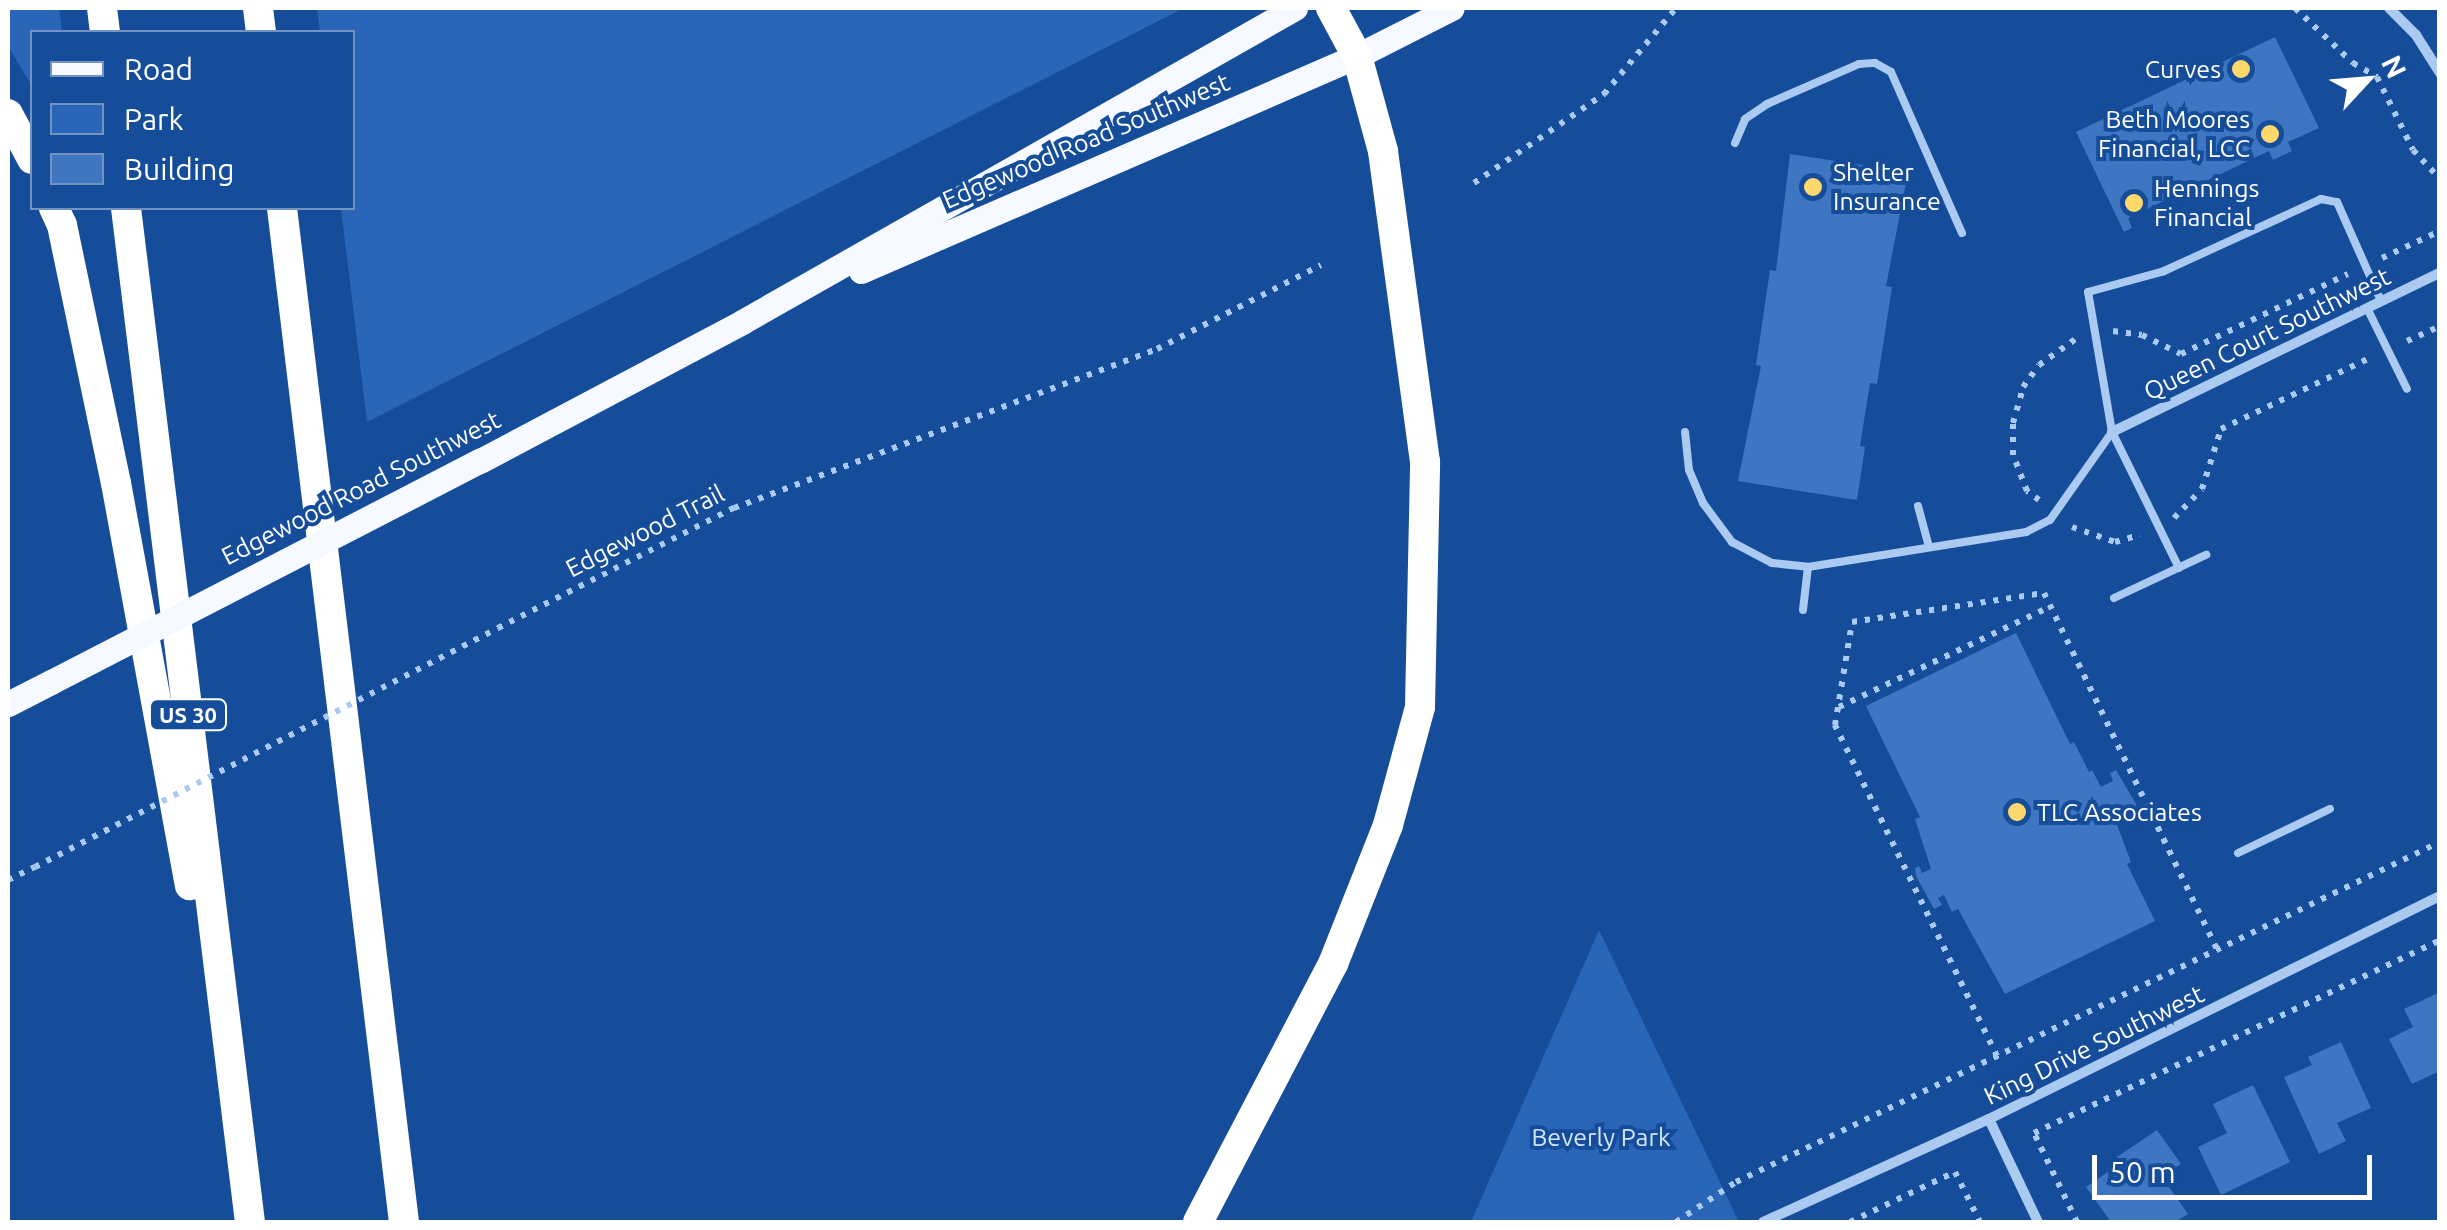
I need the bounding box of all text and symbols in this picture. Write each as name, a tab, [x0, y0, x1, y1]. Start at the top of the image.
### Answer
legend	[30, 30, 355, 210]
north arrow	[2317, 30, 2417, 130]
text: N	[2376, 50, 2413, 83]
text: Road	[124, 52, 193, 86]
place label: Curves	[2145, 54, 2221, 84]
marker: Curves	[2230, 58, 2252, 80]
street label: Edgewood Road Southwest	[938, 67, 1234, 215]
text: Park	[124, 102, 184, 136]
place label: Beth Moores Financial, LCC	[2098, 105, 2250, 164]
marker: Beth Moores Financial, LCC	[2259, 123, 2281, 145]
text: Building	[124, 152, 235, 186]
place label: Shelter Insurance	[1833, 158, 1941, 217]
place label: Hennings Financial	[2154, 174, 2259, 233]
marker: Shelter Insurance	[1802, 176, 1824, 198]
marker: Hennings Financial	[2123, 192, 2145, 214]
street label: Queen Court Southwest	[2139, 261, 2395, 407]
street label: Edgewood Road Southwest	[217, 405, 505, 571]
street label: Edgewood Trail	[561, 478, 729, 584]
road number: US 30	[148, 698, 228, 732]
place label: TLC Associates	[2037, 797, 2202, 827]
marker: TLC Associates	[2006, 801, 2028, 823]
street label: King Drive Southwest	[1979, 979, 2209, 1111]
park label: Beverly Park	[1531, 1122, 1671, 1152]
scale bar	[2097, 1135, 2377, 1197]
text: 50 m	[2109, 1155, 2176, 1189]

